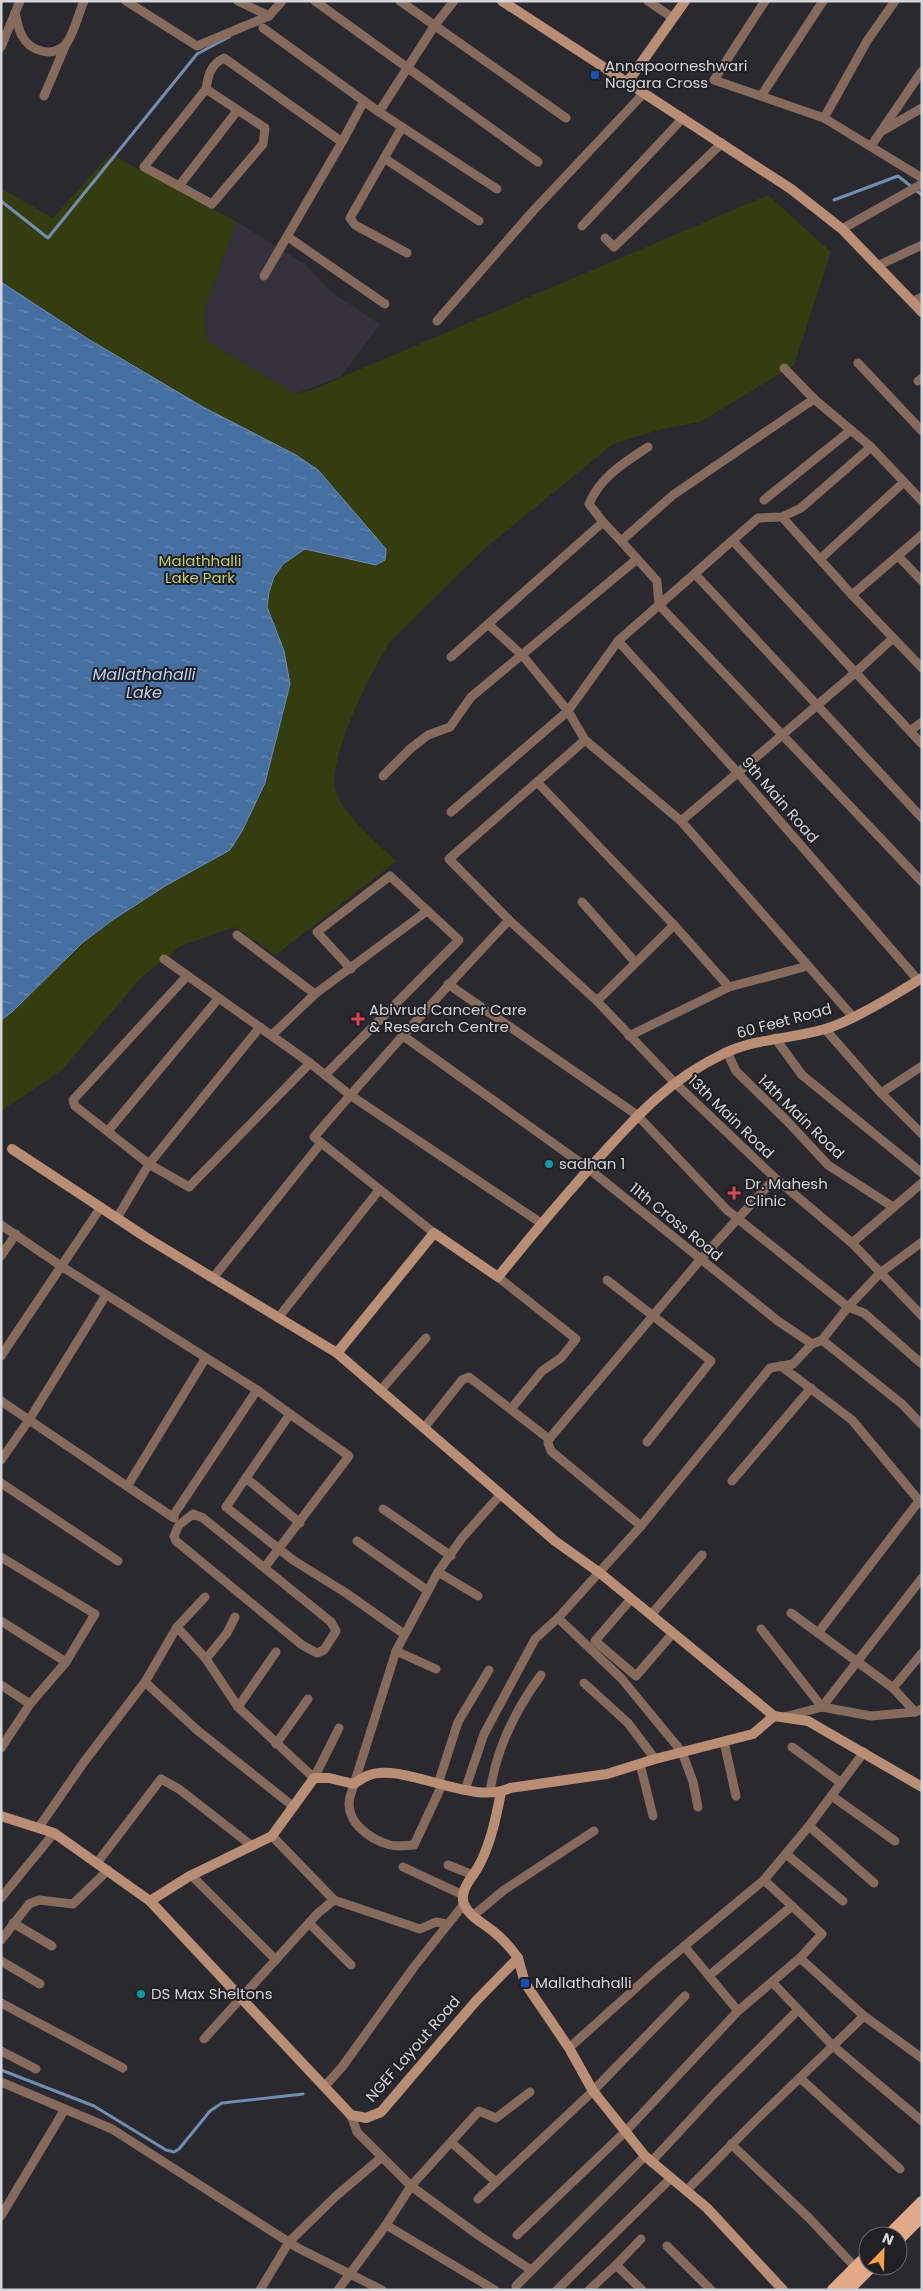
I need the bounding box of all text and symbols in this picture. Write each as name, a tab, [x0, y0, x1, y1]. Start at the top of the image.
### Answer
place label: Annapoorneshwari Nagara Cross	[605, 55, 747, 93]
marker: Annapoorneshwari Nagara Cross	[589, 69, 601, 81]
park label: Malathhalli Lake Park	[159, 550, 241, 588]
water label: Mallathahalli Lake	[92, 663, 197, 704]
street label: 9th Main Road	[737, 752, 824, 847]
street label: 60 Feet Road	[734, 998, 834, 1043]
place label: Abivrud Cancer Care & Research Centre	[369, 999, 527, 1037]
marker: Abivrud Cancer Care & Research Centre	[351, 1012, 365, 1026]
street label: 13th Main Road	[684, 1070, 779, 1163]
street label: 14th Main Road	[754, 1070, 849, 1163]
place label: sadhan 1	[559, 1153, 625, 1174]
marker: sadhan 1	[543, 1158, 555, 1170]
place label: Dr. Mahesh Clinic	[745, 1173, 828, 1211]
street label: 11th Cross Road	[625, 1178, 727, 1266]
marker: Dr. Mahesh Clinic	[727, 1186, 741, 1200]
place label: Mallathahalli	[535, 1972, 632, 1993]
marker: Mallathahalli	[519, 1977, 531, 1989]
place label: DS Max Sheltons	[151, 1983, 273, 2004]
marker: DS Max Sheltons	[135, 1988, 147, 2000]
street label: NGEF Layout Road	[361, 1991, 465, 2106]
north arrow	[858, 2226, 908, 2276]
text: N	[879, 2228, 897, 2250]

